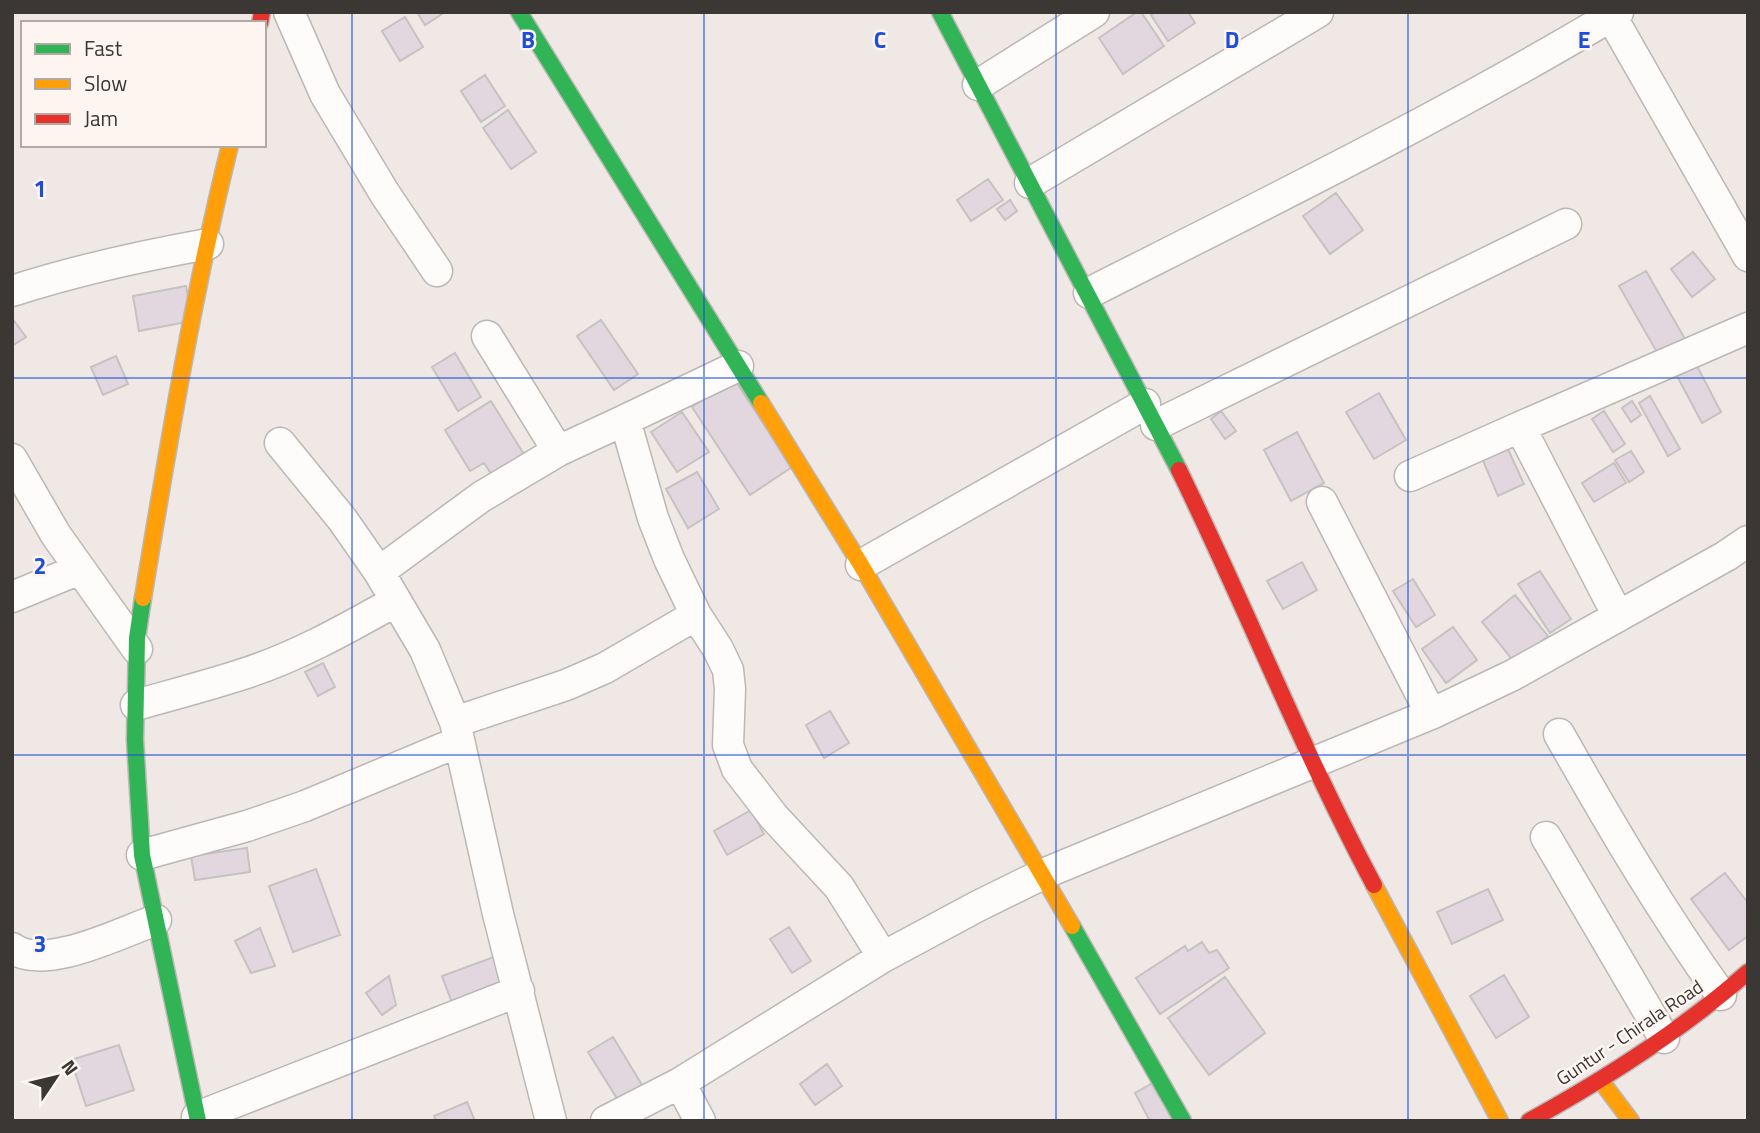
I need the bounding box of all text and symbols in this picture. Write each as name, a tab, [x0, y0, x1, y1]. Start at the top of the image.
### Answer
legend	[21, 21, 266, 147]
text: B	[521, 22, 535, 57]
text: C	[874, 22, 886, 57]
text: D	[1225, 22, 1239, 57]
text: E	[1578, 22, 1590, 57]
text: Fast	[84, 32, 123, 64]
text: Slow	[84, 67, 127, 99]
text: Jam	[84, 102, 118, 134]
text: 1	[34, 171, 46, 206]
text: 2	[34, 548, 46, 583]
text: 3	[34, 926, 46, 961]
street label: Guntur - Chirala Road	[1550, 972, 1708, 1092]
north arrow	[21, 1042, 91, 1112]
text: N	[55, 1053, 86, 1081]

